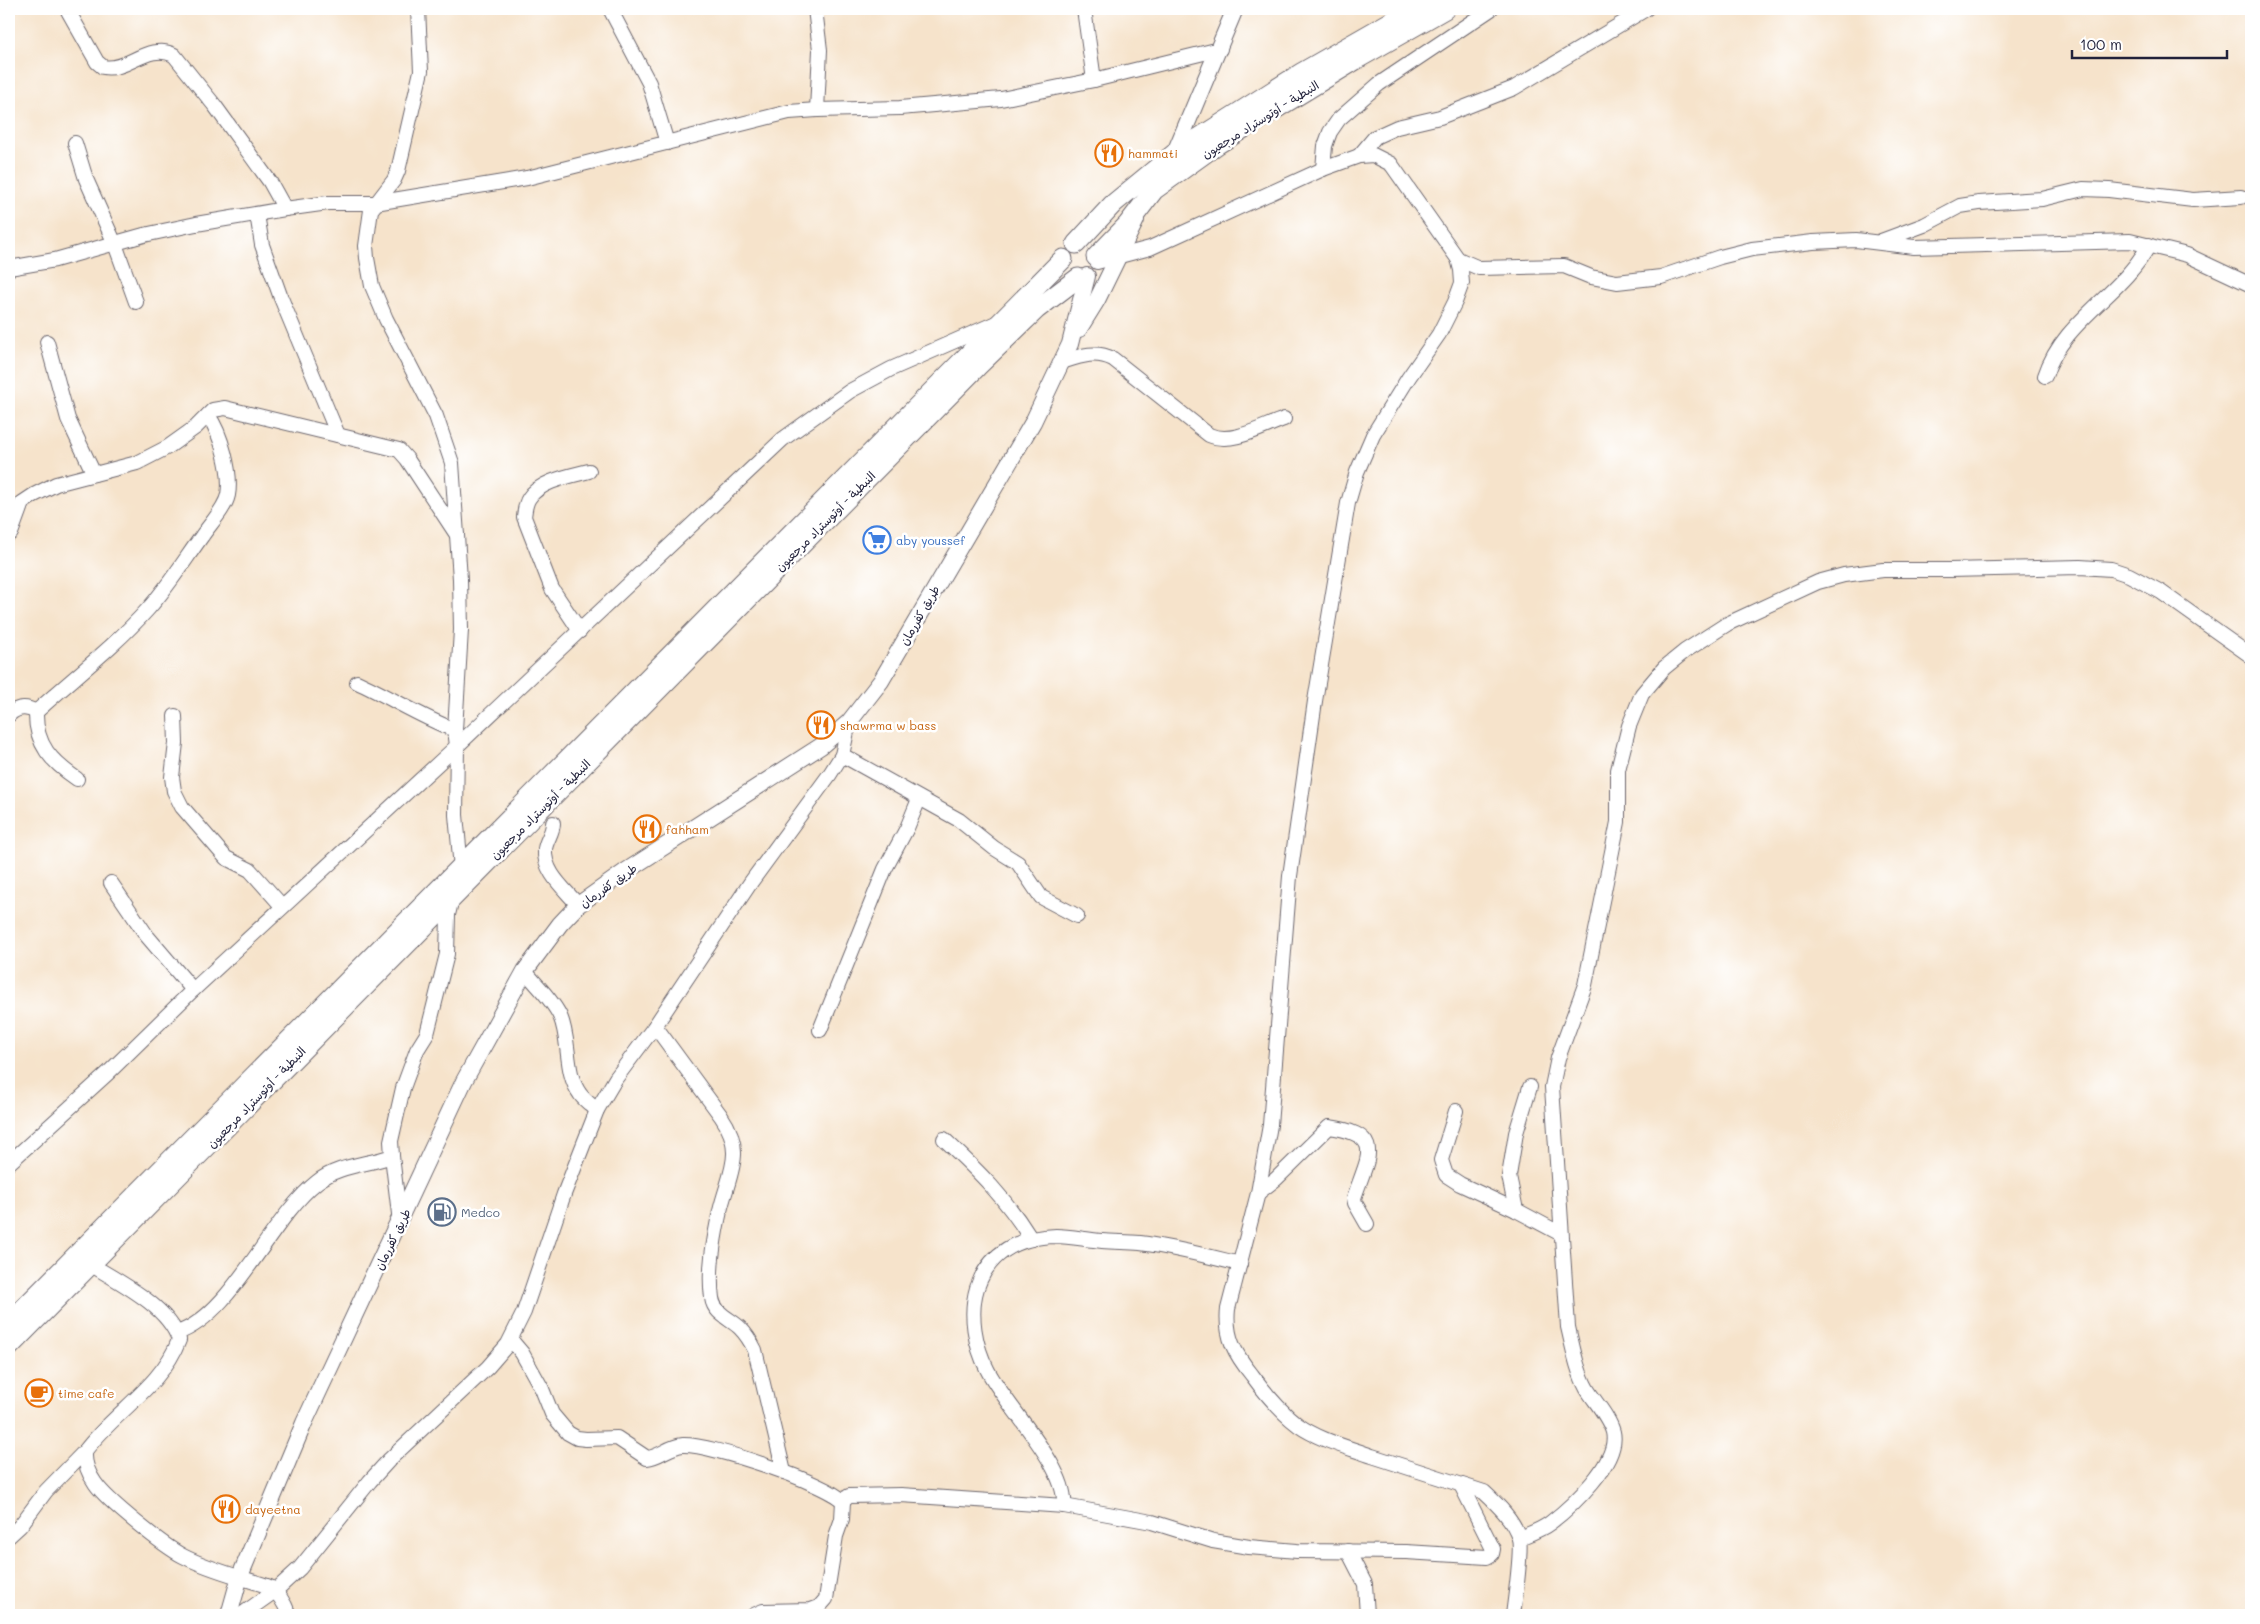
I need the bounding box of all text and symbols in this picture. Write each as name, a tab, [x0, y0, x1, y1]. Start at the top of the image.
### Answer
scale bar	[2072, 28, 2228, 60]
text: 100 m	[2080, 34, 2122, 54]
street label: النبطية - أوتوستراد مرجعيون	[1198, 76, 1322, 162]
restaurant icon: hammati	[1094, 138, 1124, 168]
place label: hammati	[1128, 145, 1178, 161]
street label: النبطية - أوتوستراد مرجعيون	[772, 467, 879, 575]
supermarket icon: aby youssef	[862, 525, 892, 555]
place label: aby youssef	[896, 532, 965, 548]
street label: طريق كفررمان	[895, 582, 943, 648]
restaurant icon: shawrma w bass	[806, 710, 836, 740]
place label: shawrma w bass	[840, 717, 936, 733]
street label: النبطية - أوتوستراد مرجعيون	[487, 755, 594, 863]
restaurant icon: fahham	[632, 814, 662, 844]
place label: fahham	[666, 821, 709, 837]
street label: طريق كفررمان	[576, 859, 640, 911]
street label: النبطية - أوتوستراد مرجعيون	[203, 1043, 309, 1152]
fuel station icon: Medco	[427, 1197, 457, 1227]
place label: Medco	[461, 1204, 500, 1220]
street label: طريق كفررمان	[370, 1206, 414, 1272]
cafe icon: time cafe	[24, 1378, 54, 1408]
place label: time cafe	[58, 1385, 114, 1401]
restaurant icon: dayeetna	[211, 1494, 241, 1524]
place label: dayeetna	[245, 1501, 301, 1517]

